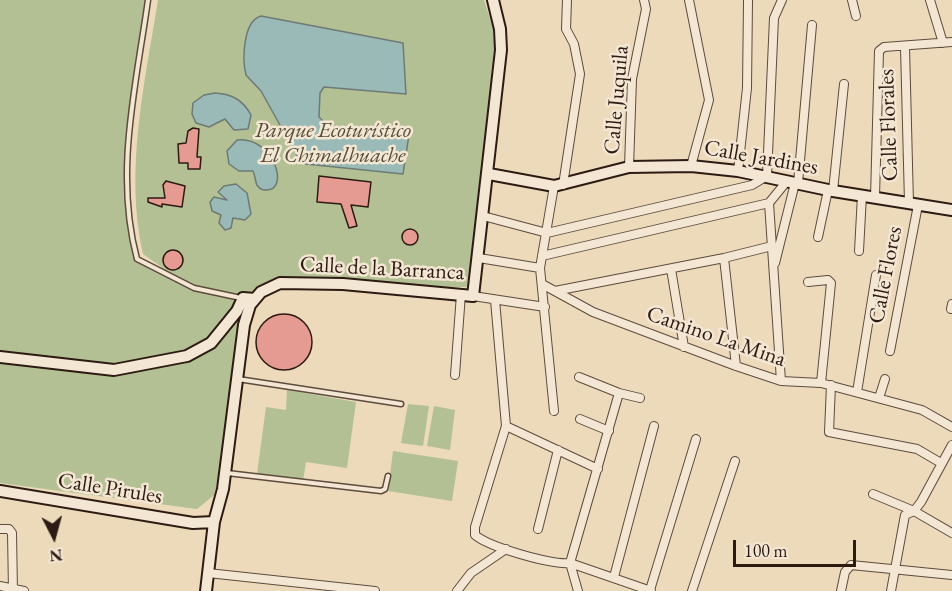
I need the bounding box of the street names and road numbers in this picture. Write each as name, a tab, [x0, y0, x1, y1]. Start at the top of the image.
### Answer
street label: Calle Juquila	[599, 44, 635, 156]
street label: Calle Florales	[874, 68, 904, 182]
street label: Calle Jardines	[702, 135, 820, 181]
street label: Calle Flores	[864, 224, 908, 326]
street label: Calle de la Barranca	[299, 252, 465, 286]
street label: Camino La Mina	[643, 301, 789, 373]
street label: Calle Pirules	[56, 468, 164, 510]

